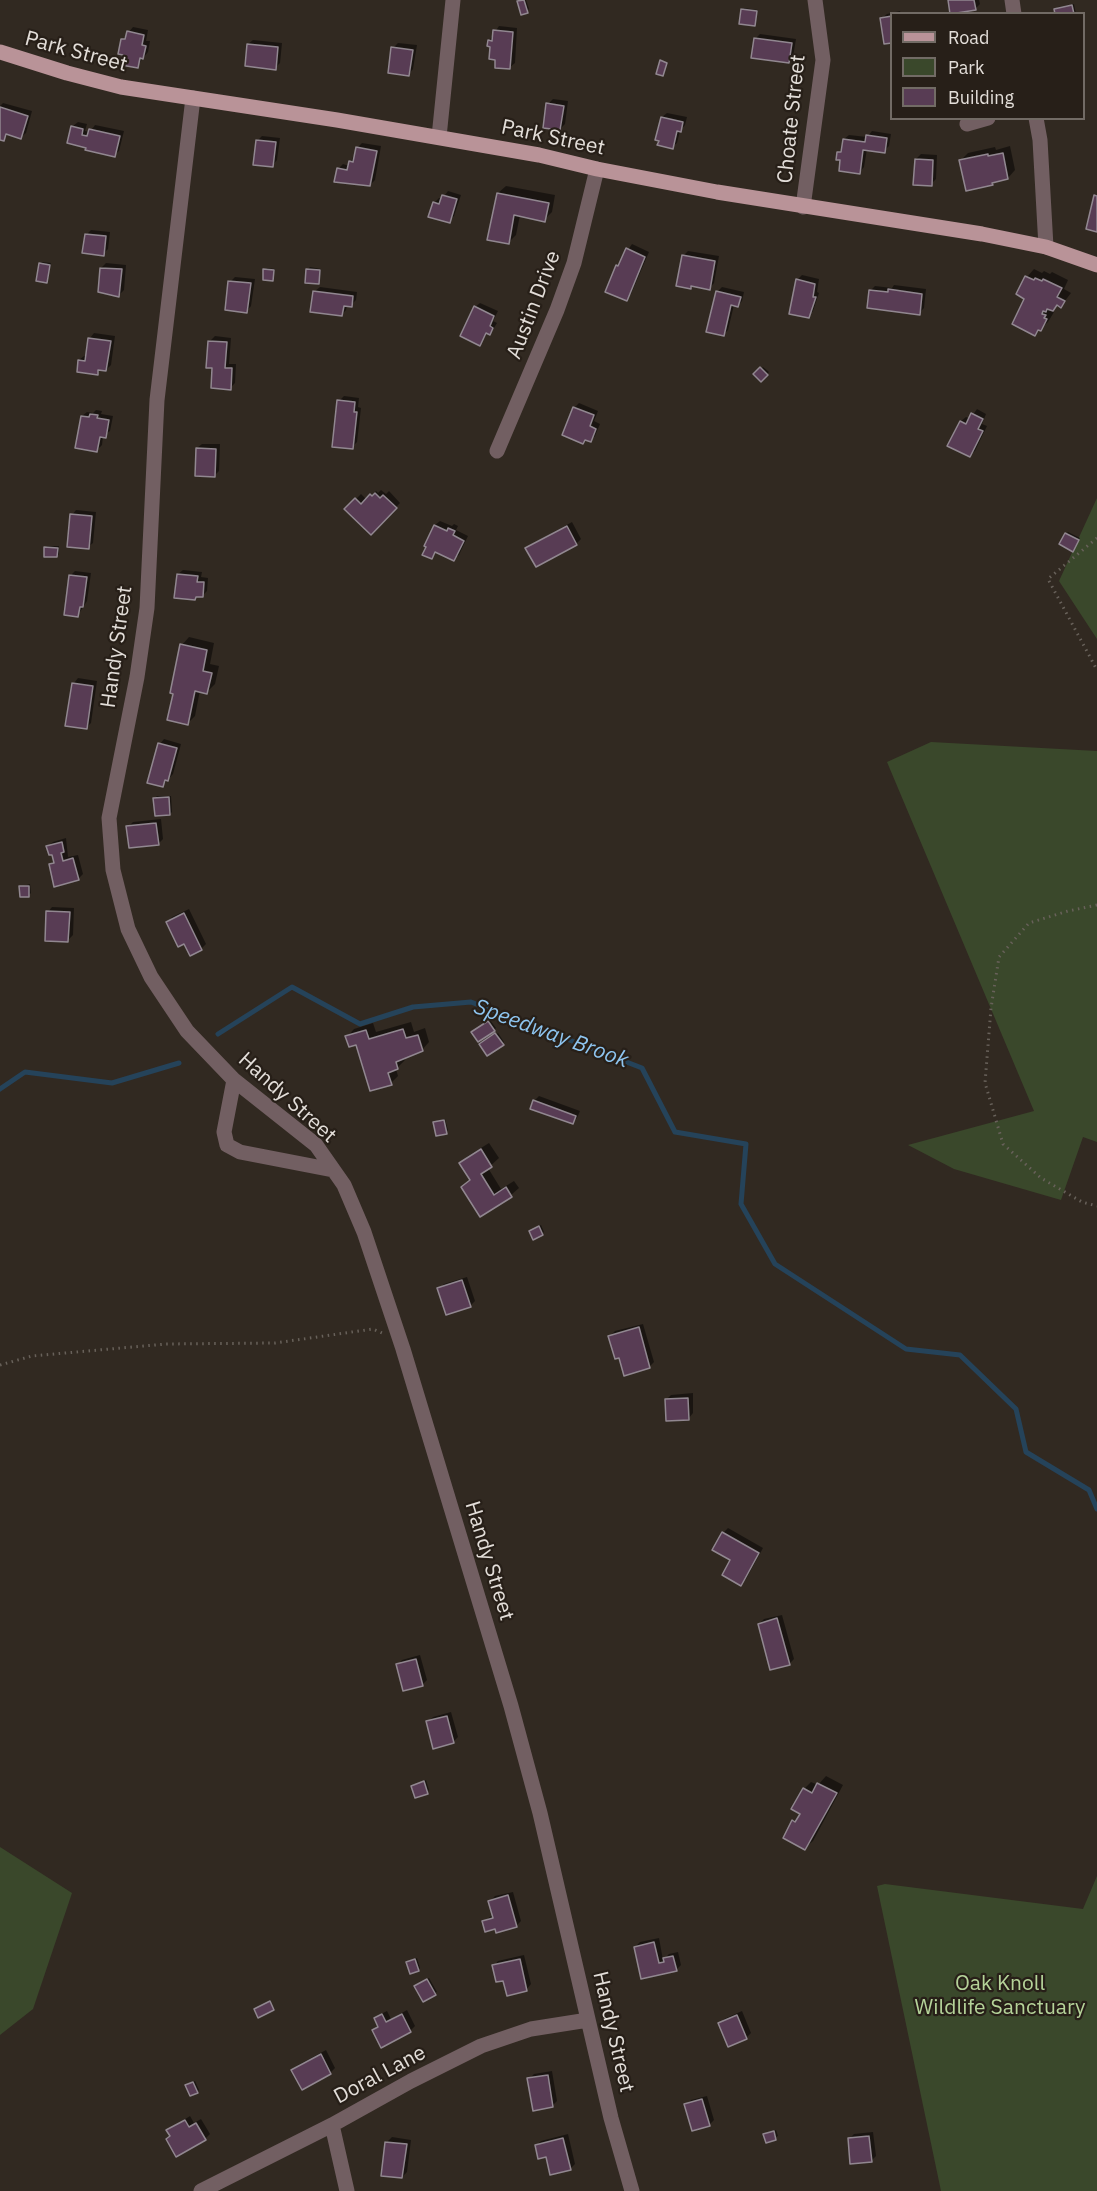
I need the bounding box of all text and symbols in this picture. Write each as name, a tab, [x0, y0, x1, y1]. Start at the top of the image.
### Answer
legend	[890, 12, 1085, 120]
street label: Park Street	[22, 26, 130, 78]
text: Road	[948, 26, 989, 49]
street label: Choate Street	[773, 53, 811, 185]
text: Park	[948, 56, 984, 79]
text: Building	[948, 86, 1014, 109]
street label: Park Street	[499, 115, 607, 161]
street label: Austin Drive	[502, 247, 566, 363]
street label: Handy Street	[96, 584, 138, 710]
water label: Speedway Brook	[470, 994, 632, 1074]
street label: Handy Street	[233, 1047, 341, 1149]
street label: Handy Street	[459, 1498, 519, 1624]
street label: Handy Street	[587, 1969, 639, 2095]
park label: Oak Knoll Wildlife Sanctuary	[915, 1971, 1085, 2021]
street label: Doral Lane	[330, 2040, 430, 2110]

